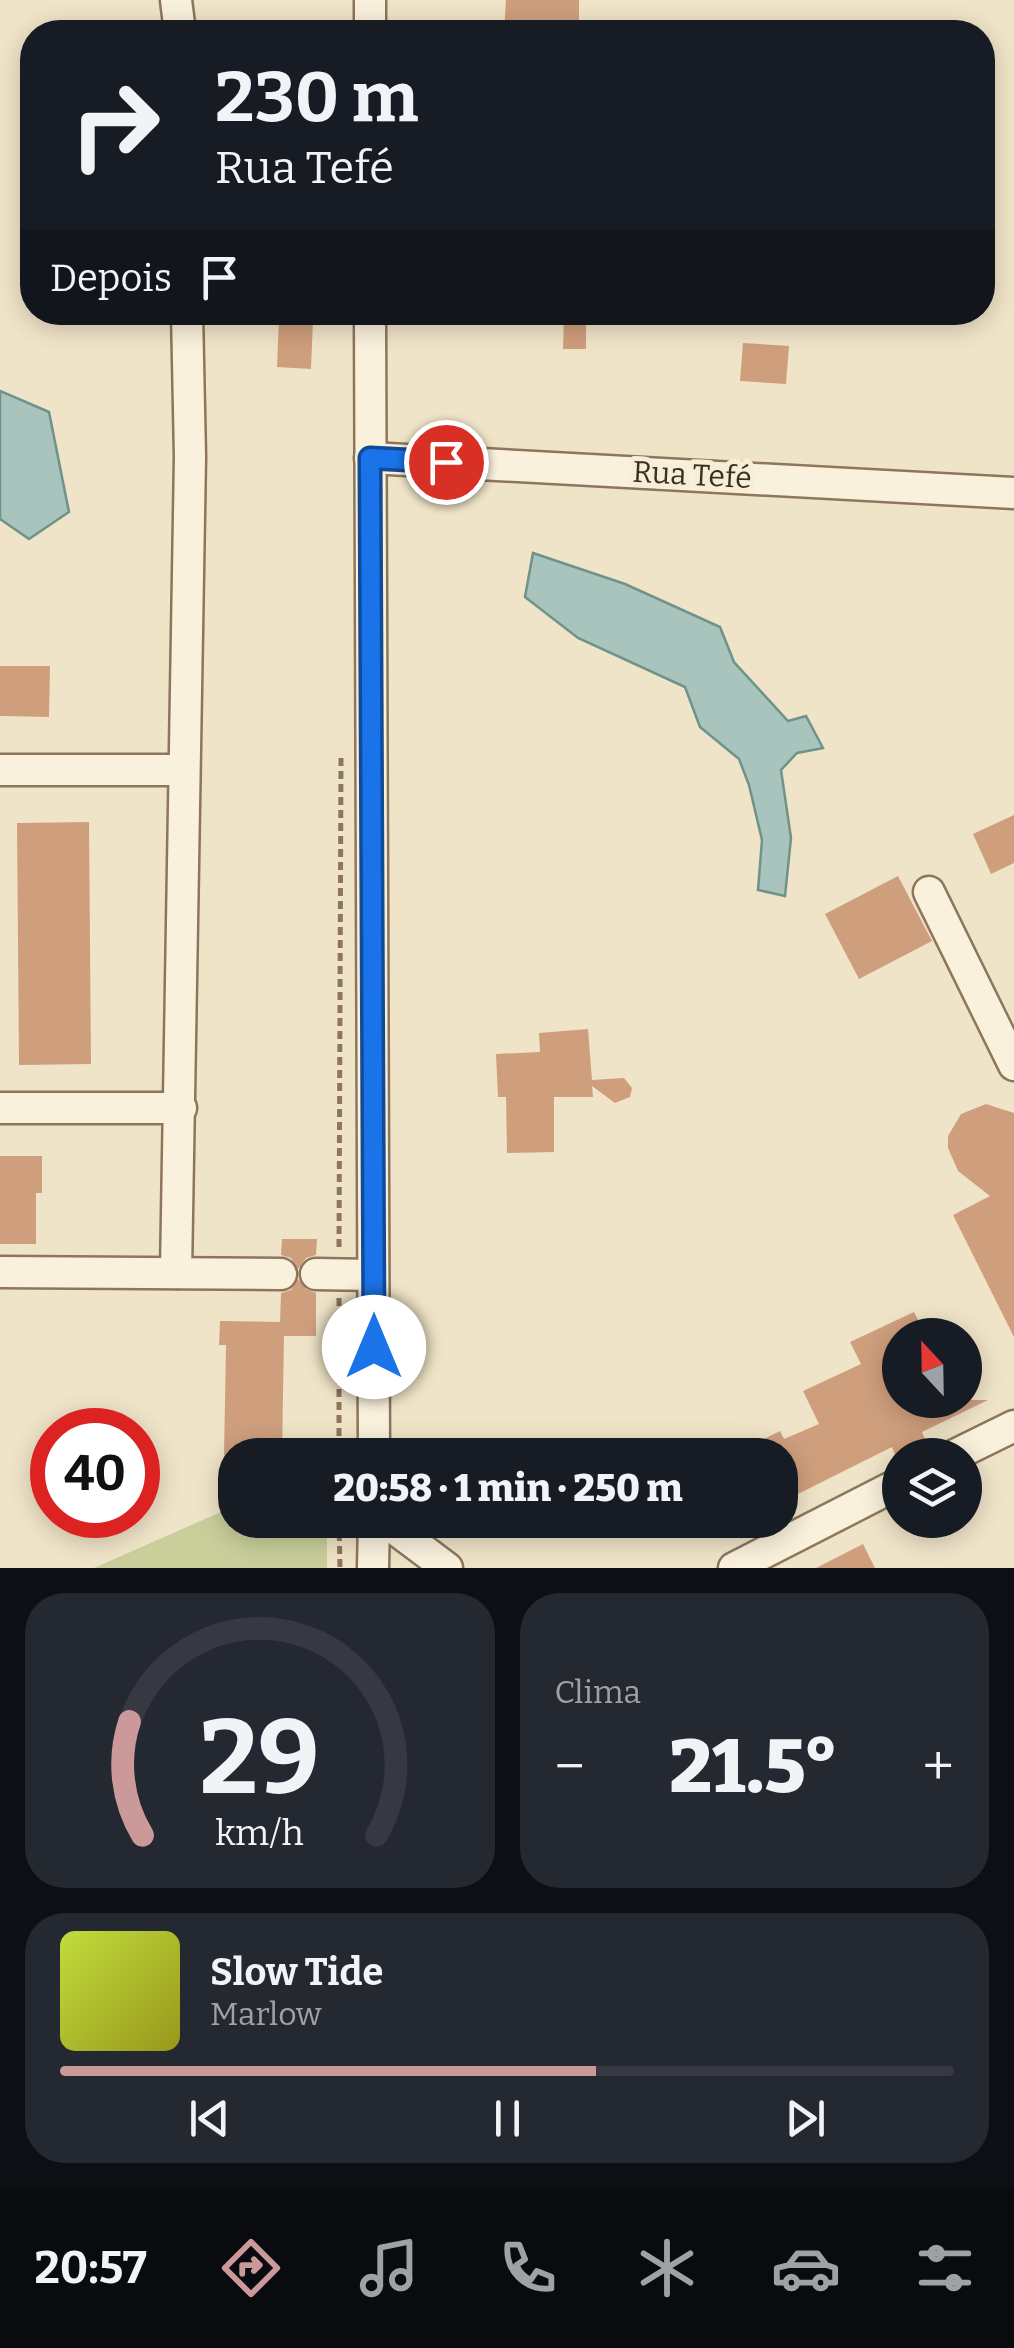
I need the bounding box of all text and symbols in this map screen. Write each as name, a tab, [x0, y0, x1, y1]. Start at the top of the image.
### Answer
text: 230 m	[215, 56, 419, 140]
icon: right	[50, 60, 180, 190]
text: Rua Tefé	[215, 141, 394, 195]
icon: arrive	[192, 250, 247, 305]
text: Depois	[50, 255, 172, 301]
pin	[404, 420, 489, 505]
icon: arrive	[419, 435, 474, 490]
street label: Rua Tefé	[631, 454, 753, 496]
position arrow	[322, 1295, 426, 1399]
north arrow	[882, 1318, 982, 1418]
map controls	[882, 1318, 982, 1538]
speed limit sign: 40	[30, 1408, 160, 1538]
button: layers	[882, 1438, 982, 1538]
text: 20:58 · 1 min · 250 m	[333, 1465, 683, 1511]
text: Clima	[555, 1673, 641, 1711]
text: 29	[200, 1696, 320, 1821]
text: 21.5°	[669, 1722, 838, 1812]
text: −	[555, 1734, 585, 1800]
text: +	[923, 1734, 954, 1800]
text: km/h	[216, 1812, 304, 1854]
text: Slow Tide	[210, 1949, 383, 1995]
text: Marlow	[210, 1995, 322, 2033]
icon: previous	[182, 2091, 237, 2146]
icon: pause	[480, 2091, 535, 2146]
icon: next	[778, 2091, 833, 2146]
icon: directions	[216, 2233, 286, 2303]
icon: music	[354, 2233, 424, 2303]
icon: phone	[493, 2233, 563, 2303]
icon: climate	[632, 2233, 702, 2303]
icon: car	[771, 2233, 841, 2303]
icon: filters	[910, 2233, 980, 2303]
text: 20:57	[34, 2241, 147, 2295]

